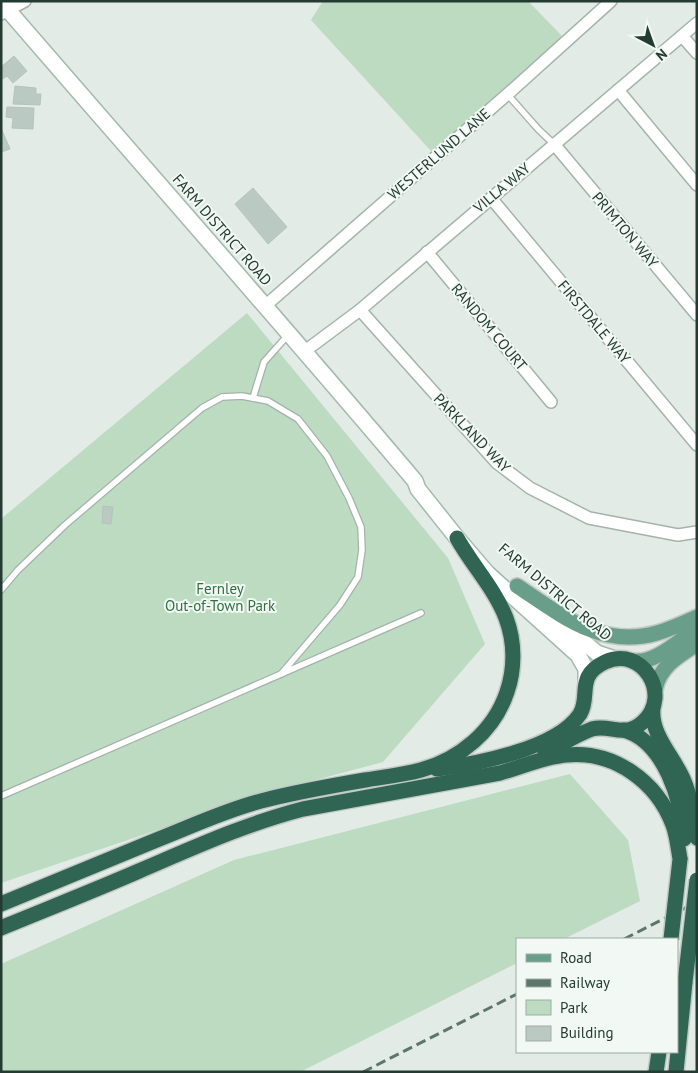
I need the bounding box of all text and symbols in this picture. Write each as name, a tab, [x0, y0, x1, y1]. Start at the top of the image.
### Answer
north arrow	[628, 20, 678, 70]
text: N	[652, 45, 671, 65]
street label: WESTERLUND LANE	[383, 104, 494, 203]
street label: VILLA WAY	[469, 158, 534, 218]
street label: FARM DISTRICT ROAD	[169, 170, 276, 289]
street label: PRIMTON WAY	[588, 188, 663, 272]
street label: FIRSTDALE WAY	[554, 276, 635, 368]
street label: RANDOM COURT	[447, 279, 532, 375]
street label: PARKLAND WAY	[430, 389, 515, 477]
street label: FARM DISTRICT ROAD	[495, 539, 616, 644]
park label: Fernley Out-of-Town Park	[165, 579, 276, 615]
legend	[516, 938, 678, 1053]
text: Road	[560, 948, 592, 967]
text: Railway	[560, 973, 610, 992]
text: Park	[560, 998, 588, 1017]
text: Building	[560, 1023, 614, 1042]

